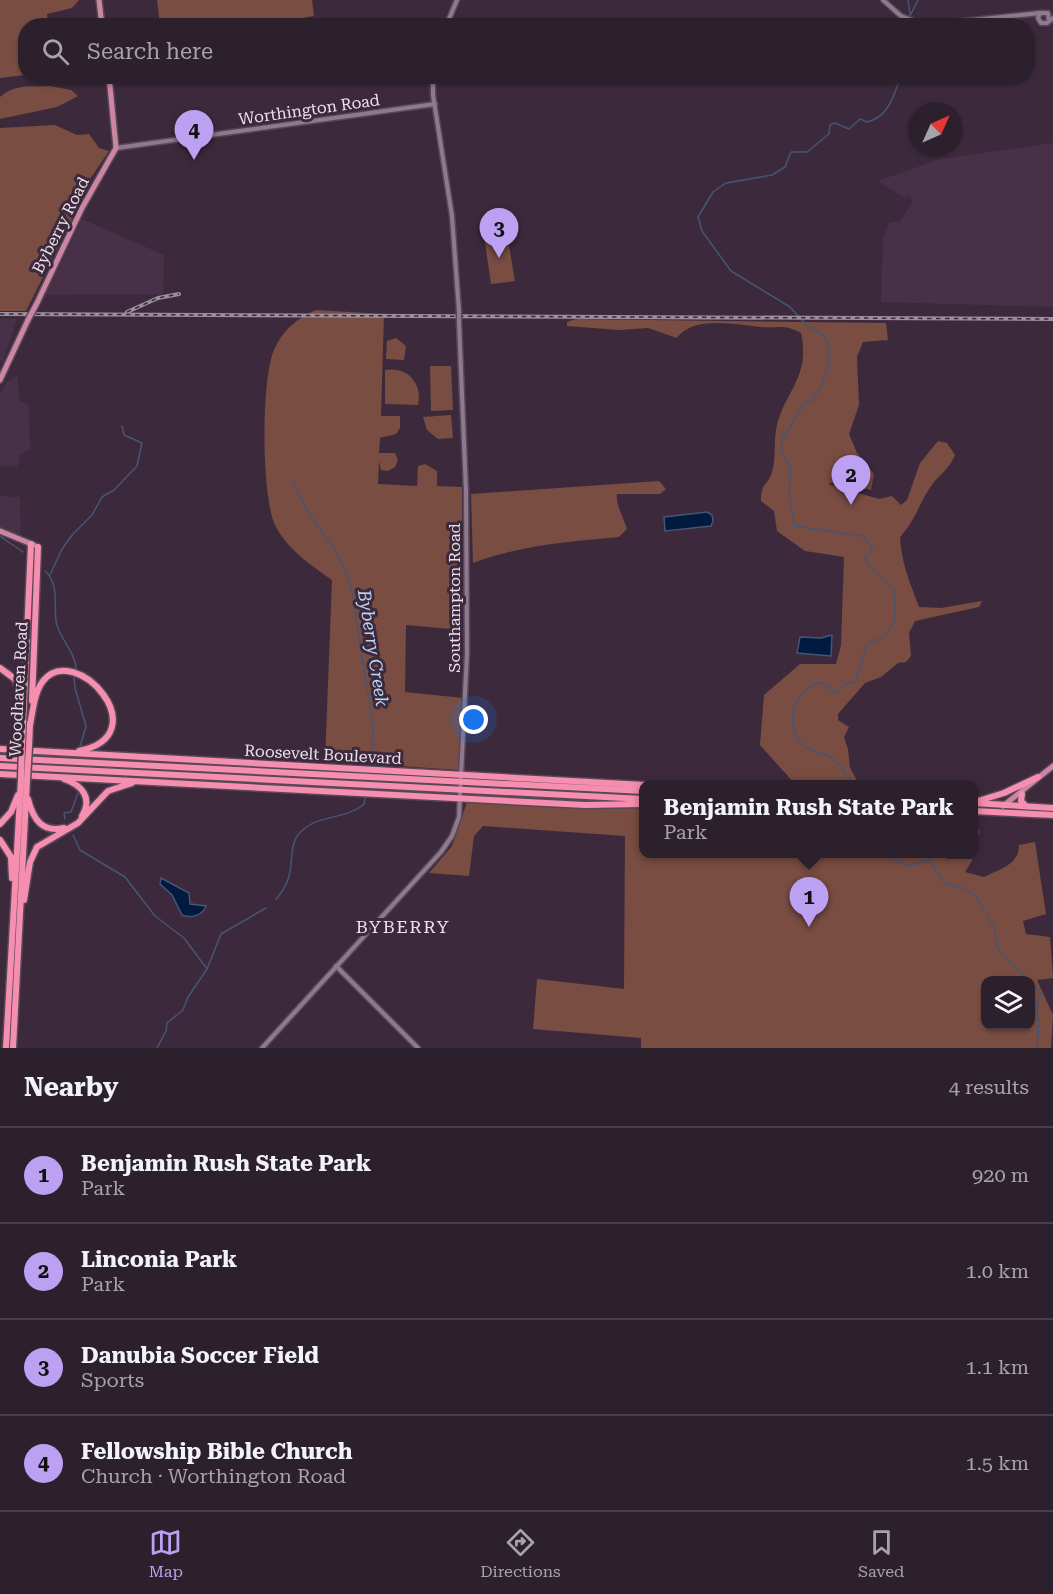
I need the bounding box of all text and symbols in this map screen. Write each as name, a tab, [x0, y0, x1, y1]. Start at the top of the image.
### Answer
search box	[18, 18, 1035, 84]
icon: search	[39, 35, 72, 68]
text: Search here	[87, 39, 213, 64]
street label: Worthington Road	[237, 90, 381, 129]
north arrow	[909, 102, 963, 156]
pin: 4	[174, 110, 214, 160]
street label: Byberry Road	[28, 174, 93, 277]
pin: 3	[480, 208, 518, 258]
pin: 2	[832, 456, 870, 505]
street label: Southampton Road	[445, 523, 464, 673]
water label: Byberry Creek	[354, 587, 393, 708]
street label: Woodhaven Road	[5, 621, 32, 757]
your location	[459, 705, 488, 734]
street label: Roosevelt Boulevard	[244, 741, 402, 768]
popup	[639, 780, 978, 858]
text: Benjamin Rush State Park	[663, 795, 954, 820]
text: Park	[663, 820, 707, 844]
pin: 1	[790, 878, 828, 927]
district label: BYBERRY	[356, 916, 450, 937]
map controls	[981, 976, 1035, 1030]
button: layers	[981, 976, 1035, 1030]
text: Nearby	[24, 1072, 118, 1102]
text: 4 results	[949, 1075, 1029, 1099]
text: Benjamin Rush State Park	[81, 1151, 371, 1176]
text: 1	[38, 1163, 49, 1187]
text: 920 m	[972, 1163, 1029, 1187]
text: Park	[81, 1176, 125, 1200]
text: Linconia Park	[81, 1247, 237, 1272]
text: 2	[38, 1259, 49, 1283]
text: 1.0 km	[965, 1259, 1029, 1283]
text: Park	[81, 1272, 125, 1296]
text: Danubia Soccer Field	[81, 1343, 319, 1368]
text: 3	[38, 1355, 49, 1379]
text: 1.1 km	[965, 1355, 1029, 1379]
text: Sports	[81, 1368, 144, 1392]
text: Fellowship Bible Church	[81, 1439, 352, 1464]
text: 4	[38, 1451, 49, 1475]
text: 1.5 km	[965, 1451, 1029, 1475]
text: Church · Worthington Road	[81, 1464, 346, 1488]
tab: Map	[149, 1526, 183, 1581]
tab: Directions	[480, 1526, 561, 1581]
tab: Saved	[858, 1526, 904, 1581]

